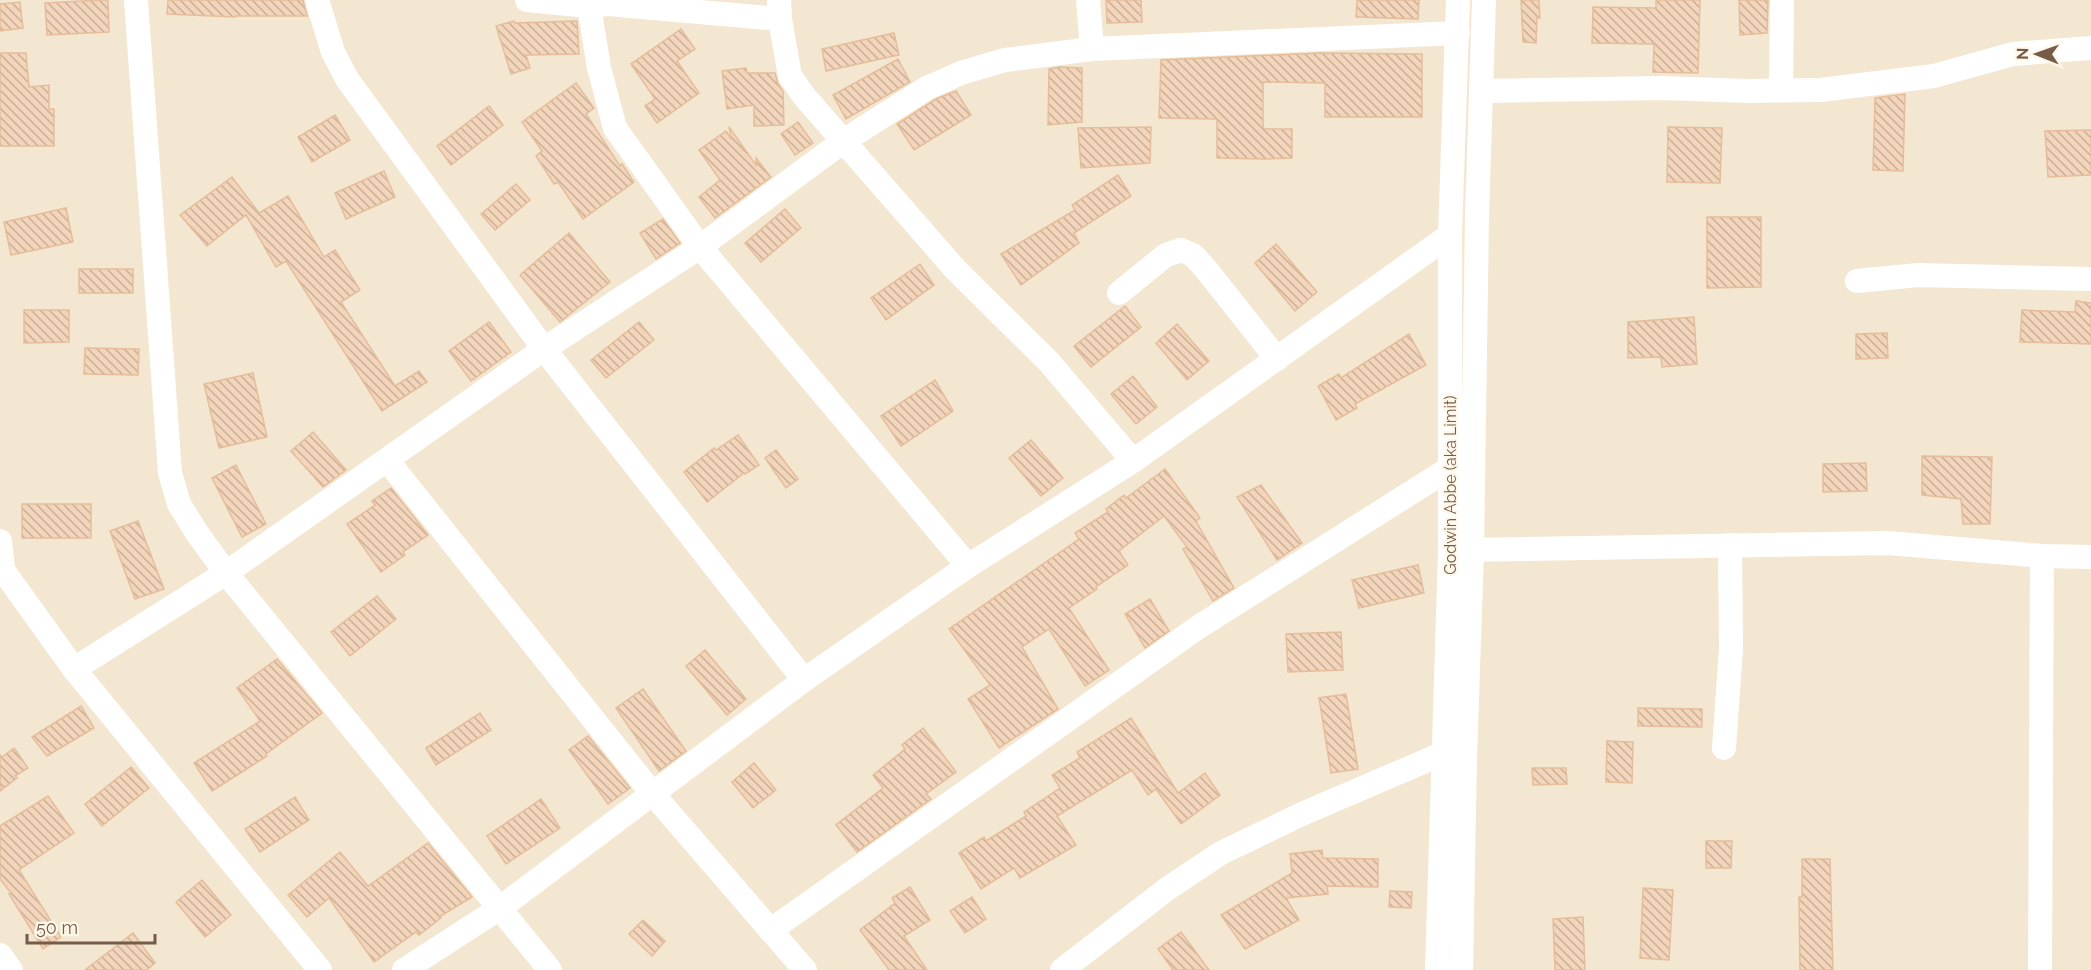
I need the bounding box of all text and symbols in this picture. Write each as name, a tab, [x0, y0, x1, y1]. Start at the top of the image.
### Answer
north arrow	[2007, 24, 2067, 84]
text: N	[2013, 47, 2032, 60]
street label: Godwin Abbe (aka Limit)	[1441, 395, 1460, 575]
scale bar	[27, 907, 154, 945]
text: 50 m	[36, 917, 78, 938]

